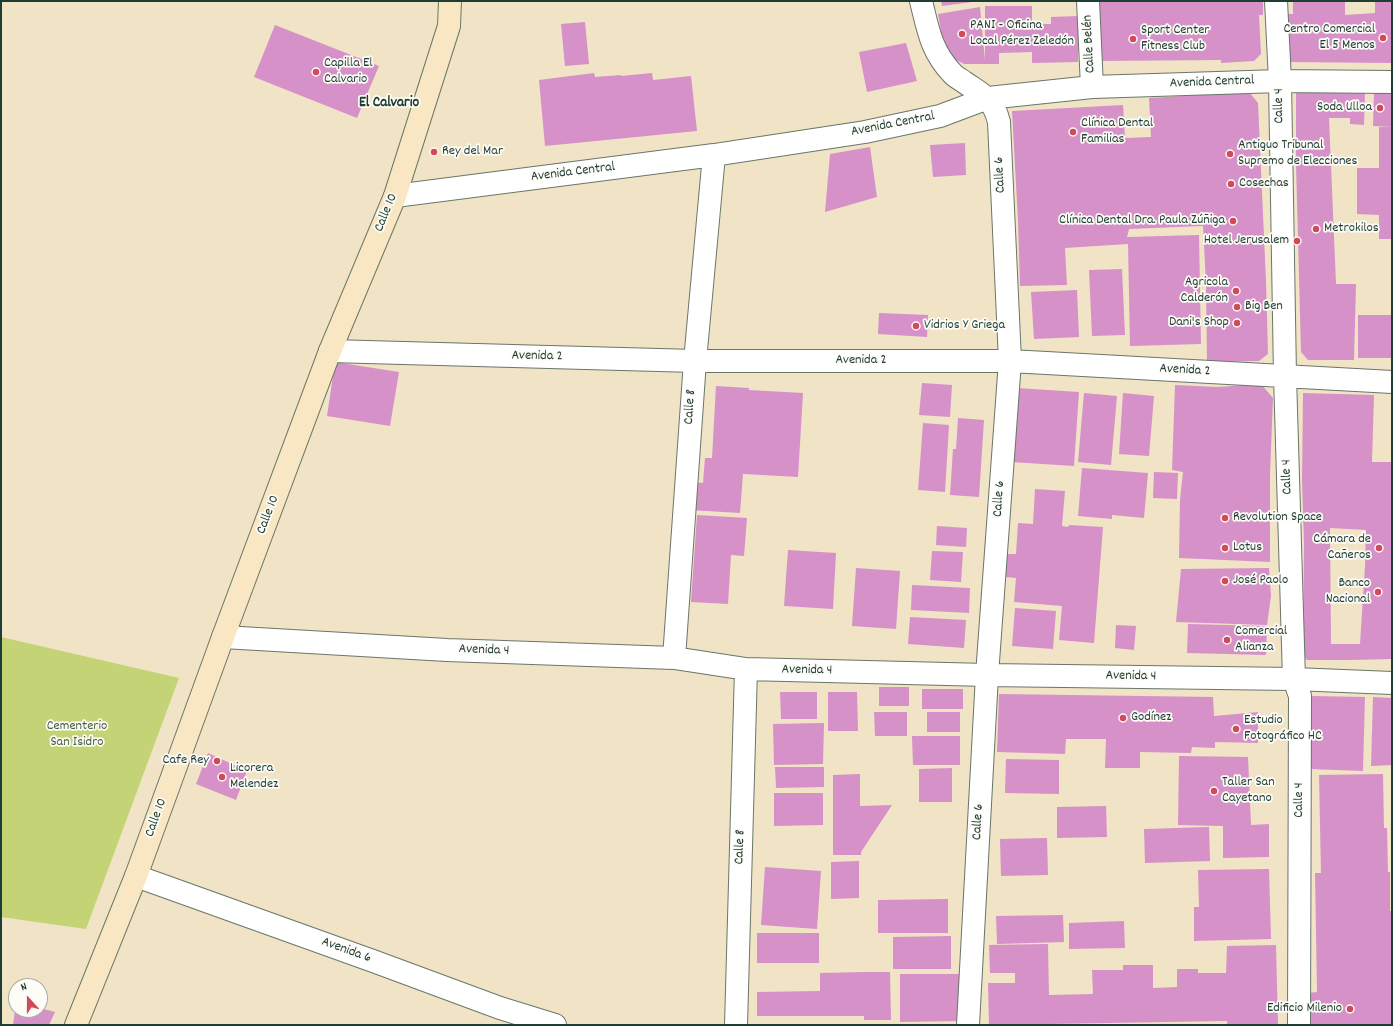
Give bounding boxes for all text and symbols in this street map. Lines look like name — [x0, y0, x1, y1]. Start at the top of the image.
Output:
street label: Calle Belén — [1080, 15, 1100, 73]
place label: PANI - Oficina Local Pérez Zeledón — [970, 18, 1074, 50]
place label: Centro Comercial El 5 Menos — [1283, 22, 1375, 54]
place label: Sport Center Fitness Club — [1141, 23, 1209, 56]
marker: PANI - Oficina Local Pérez Zeledón — [957, 29, 967, 39]
marker: Centro Comercial El 5 Menos — [1378, 33, 1388, 43]
marker: Sport Center Fitness Club — [1128, 34, 1138, 44]
place label: Capilla El Calvario — [324, 56, 373, 88]
marker: Capilla El Calvario — [311, 67, 321, 77]
street label: Avenida Central — [1169, 73, 1255, 93]
street label: Calle 4 — [1271, 88, 1289, 124]
district label: El Calvario — [359, 95, 419, 113]
place label: Soda Ulloa — [1317, 100, 1372, 116]
marker: Soda Ulloa — [1375, 103, 1385, 113]
street label: Avenida Central — [850, 109, 936, 141]
place label: Clínica Dental Familias — [1081, 116, 1153, 148]
marker: Clínica Dental Familias — [1068, 127, 1078, 137]
place label: Antiguo Tribunal Supremo de Elecciones — [1238, 138, 1357, 170]
place label: Rey del Mar — [442, 144, 503, 160]
marker: Rey del Mar — [429, 147, 439, 157]
marker: Antiguo Tribunal Supremo de Elecciones — [1225, 149, 1235, 159]
street label: Calle 6 — [992, 156, 1010, 194]
street label: Avenida Central — [530, 159, 616, 187]
place label: Cosechas — [1239, 176, 1289, 192]
marker: Cosechas — [1226, 179, 1236, 189]
street label: Calle 10 — [372, 191, 402, 235]
place label: Clínica Dental Dra. Paula Zúñiga — [1059, 213, 1225, 229]
marker: Clínica Dental Dra. Paula Zúñiga — [1228, 216, 1238, 226]
place label: Metrokilos — [1324, 221, 1379, 237]
marker: Metrokilos — [1311, 224, 1321, 234]
place label: Hotel Jerusalem — [1204, 233, 1289, 249]
marker: Hotel Jerusalem — [1292, 236, 1302, 246]
place label: Agricola Calderón — [1181, 275, 1228, 308]
marker: Agricola Calderón — [1231, 286, 1241, 296]
place label: Big Ben — [1245, 299, 1283, 315]
marker: Big Ben — [1232, 302, 1242, 312]
place label: Dani's Shop — [1169, 315, 1229, 331]
place label: Vidrios Y Griega — [924, 318, 1005, 334]
marker: Dani's Shop — [1232, 318, 1242, 328]
marker: Vidrios Y Griega — [911, 321, 921, 331]
street label: Avenida 2 — [511, 348, 563, 366]
street label: Avenida 2 — [835, 353, 887, 369]
street label: Avenida 2 — [1159, 361, 1211, 381]
street label: Calle 8 — [681, 389, 701, 425]
street label: Calle 4 — [1279, 459, 1297, 495]
street label: Calle 6 — [990, 480, 1010, 518]
street label: Calle 10 — [254, 493, 284, 537]
place label: Revolution Space — [1233, 510, 1322, 526]
marker: Revolution Space — [1220, 513, 1230, 523]
place label: Cámara de Cañeros — [1313, 532, 1371, 564]
place label: Lotus — [1233, 540, 1262, 556]
marker: Lotus — [1220, 543, 1230, 553]
marker: Cámara de Cañeros — [1374, 543, 1384, 553]
place label: José Paolo — [1233, 573, 1288, 589]
marker: José Paolo — [1220, 576, 1230, 586]
place label: Banco Nacional — [1326, 576, 1370, 608]
marker: Banco Nacional — [1373, 587, 1383, 597]
place label: Comercial Alianza — [1235, 624, 1287, 656]
marker: Comercial Alianza — [1222, 635, 1232, 645]
street label: Avenida 4 — [458, 642, 510, 660]
street label: Avenida 4 — [781, 662, 833, 680]
street label: Avenida 4 — [1105, 668, 1157, 686]
place label: Godínez — [1131, 710, 1171, 726]
marker: Godínez — [1118, 713, 1128, 723]
place label: Estudio Fotográfico HC — [1244, 713, 1322, 746]
park label: Cementerio San Isidro — [47, 719, 107, 752]
marker: Estudio Fotográfico HC — [1231, 724, 1241, 734]
place label: Cafe Rey — [163, 753, 209, 769]
marker: Cafe Rey — [212, 756, 222, 766]
place label: Licorera Melendez — [230, 761, 278, 794]
marker: Licorera Melendez — [217, 772, 227, 782]
place label: Taller San Cayetano — [1222, 775, 1275, 808]
street label: Calle 4 — [1292, 782, 1308, 818]
marker: Taller San Cayetano — [1209, 786, 1219, 796]
street label: Calle 10 — [142, 796, 172, 840]
street label: Calle 6 — [970, 803, 988, 841]
street label: Calle 8 — [732, 829, 750, 865]
street label: Avenida 6 — [319, 934, 373, 968]
north arrow — [8, 978, 48, 1018]
text: N — [19, 979, 29, 996]
place label: Edificio Milenio — [1267, 1001, 1342, 1017]
marker: Edificio Milenio — [1345, 1004, 1355, 1014]

